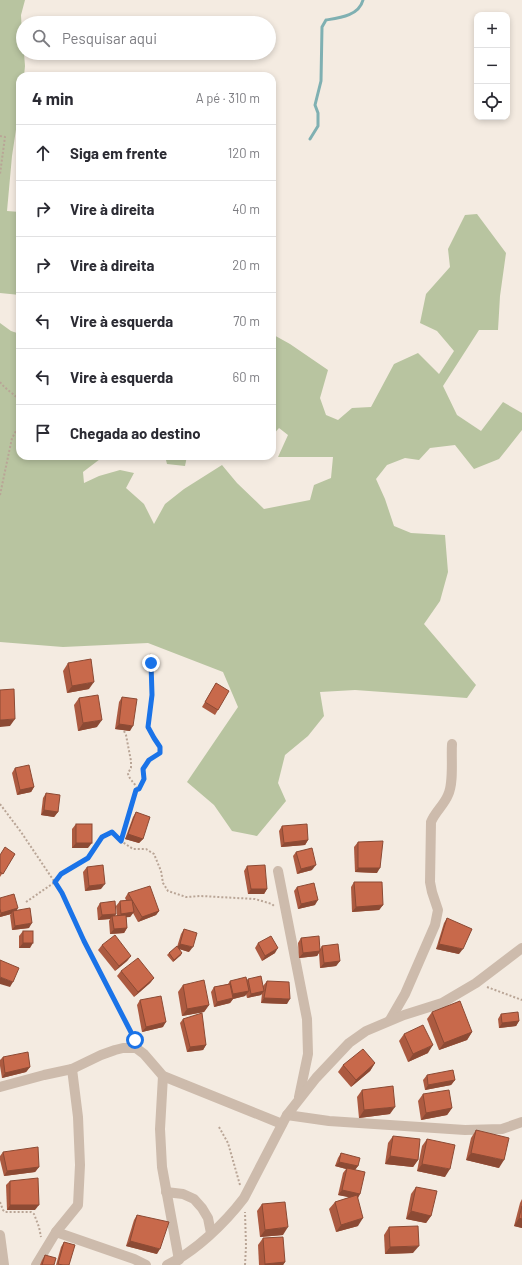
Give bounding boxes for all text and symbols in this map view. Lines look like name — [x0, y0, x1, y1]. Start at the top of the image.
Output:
map controls — [474, 12, 510, 120]
button: + — [474, 12, 510, 48]
search box — [16, 16, 276, 60]
icon: search — [30, 27, 52, 49]
text: Pesquisar aqui — [62, 29, 157, 47]
button: − — [474, 48, 510, 84]
button: locate — [474, 84, 510, 120]
text: 4 min — [32, 88, 74, 108]
text: A pé · 310 m — [196, 90, 260, 106]
icon: ahead — [32, 142, 54, 164]
text: Siga em frente — [70, 144, 167, 162]
text: 120 m — [228, 145, 260, 161]
icon: right — [32, 198, 54, 220]
text: Vire à direita — [70, 200, 154, 218]
text: 40 m — [232, 201, 260, 217]
icon: right — [32, 254, 54, 276]
text: Vire à direita — [70, 256, 154, 274]
text: 20 m — [232, 257, 260, 273]
icon: left — [32, 310, 54, 332]
text: Vire à esquerda — [70, 312, 173, 330]
text: 70 m — [233, 313, 260, 329]
icon: left — [32, 366, 54, 388]
text: Vire à esquerda — [70, 368, 173, 386]
text: 60 m — [233, 369, 260, 385]
icon: arrive — [32, 422, 54, 444]
text: Chegada ao destino — [70, 424, 201, 442]
route end — [142, 654, 160, 672]
route start — [126, 1031, 144, 1049]

